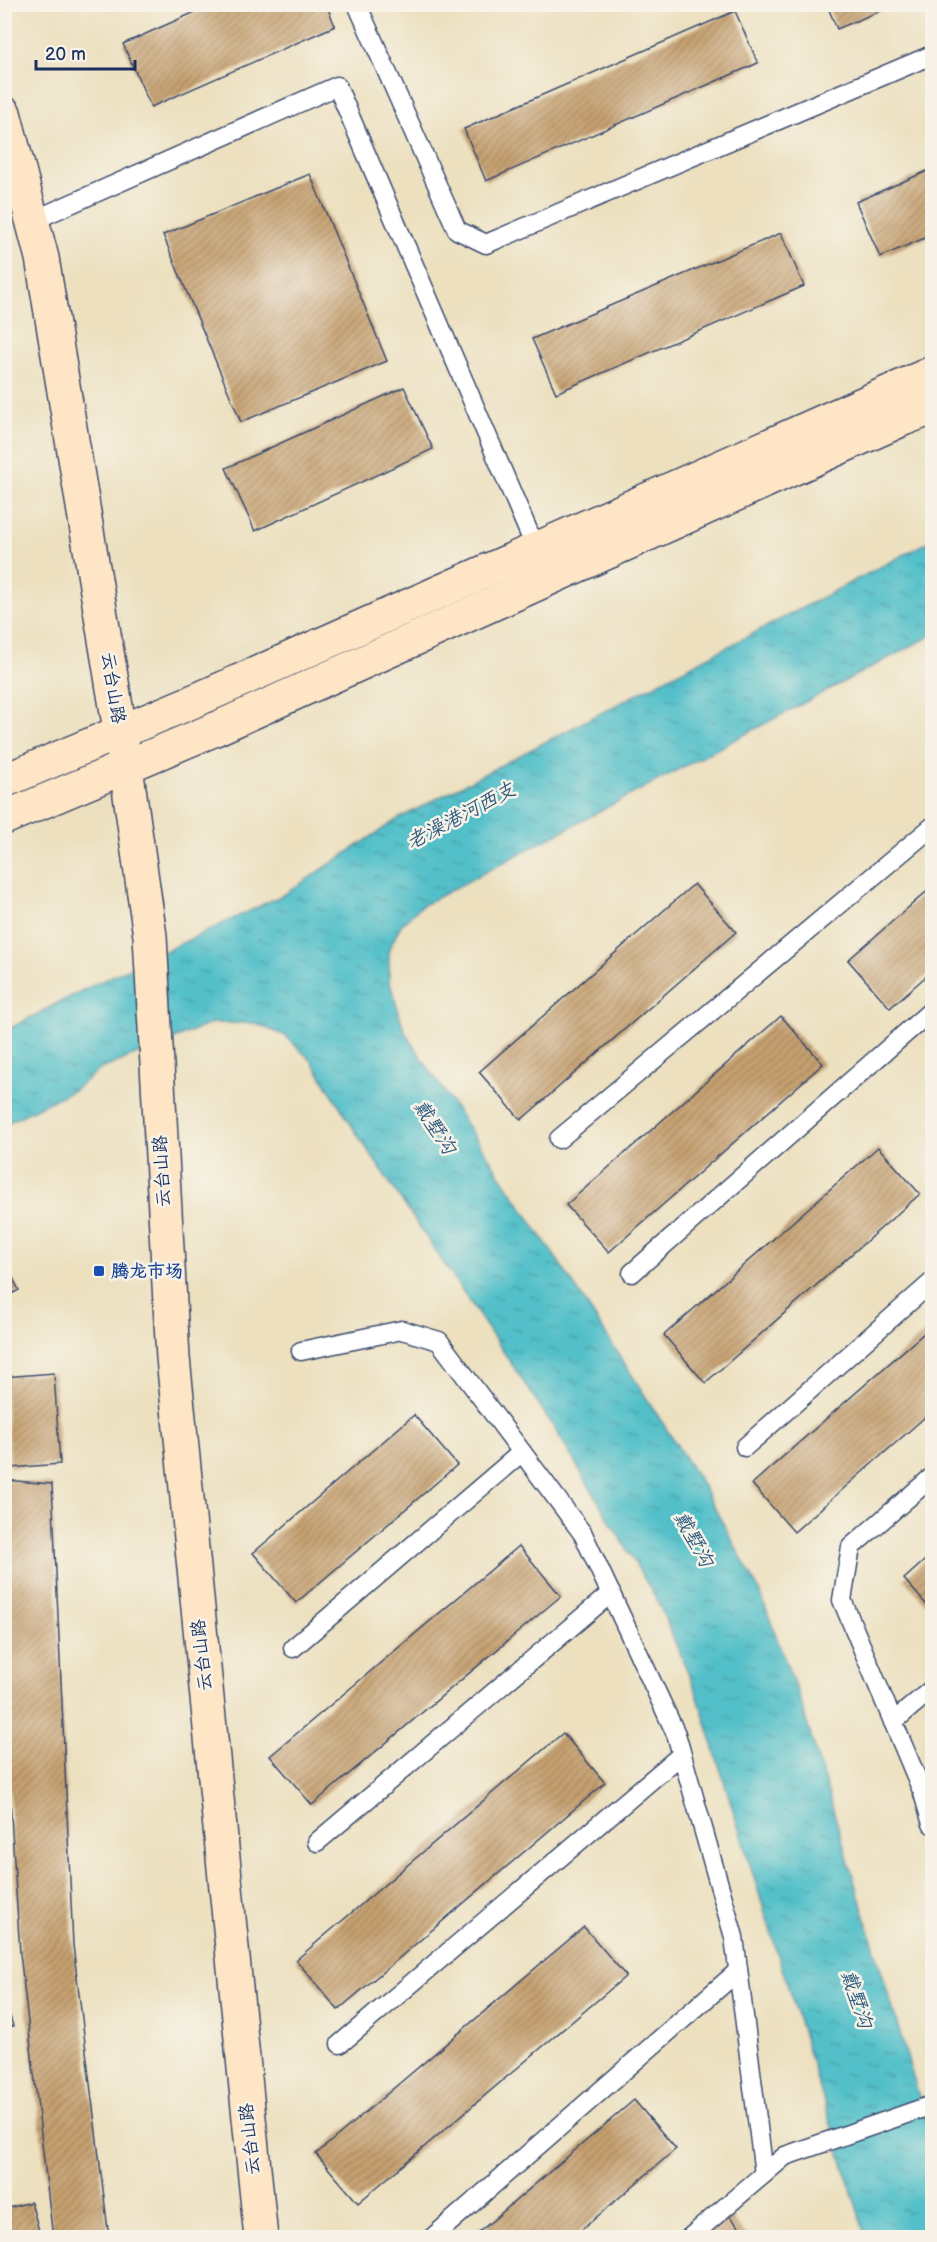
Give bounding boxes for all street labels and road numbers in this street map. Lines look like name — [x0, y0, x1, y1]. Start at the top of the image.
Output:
street label: 云台山路 — [97, 651, 129, 725]
street label: 云台山路 — [150, 1134, 174, 1208]
street label: 云台山路 — [188, 1618, 216, 1692]
street label: 云台山路 — [236, 2102, 264, 2176]

